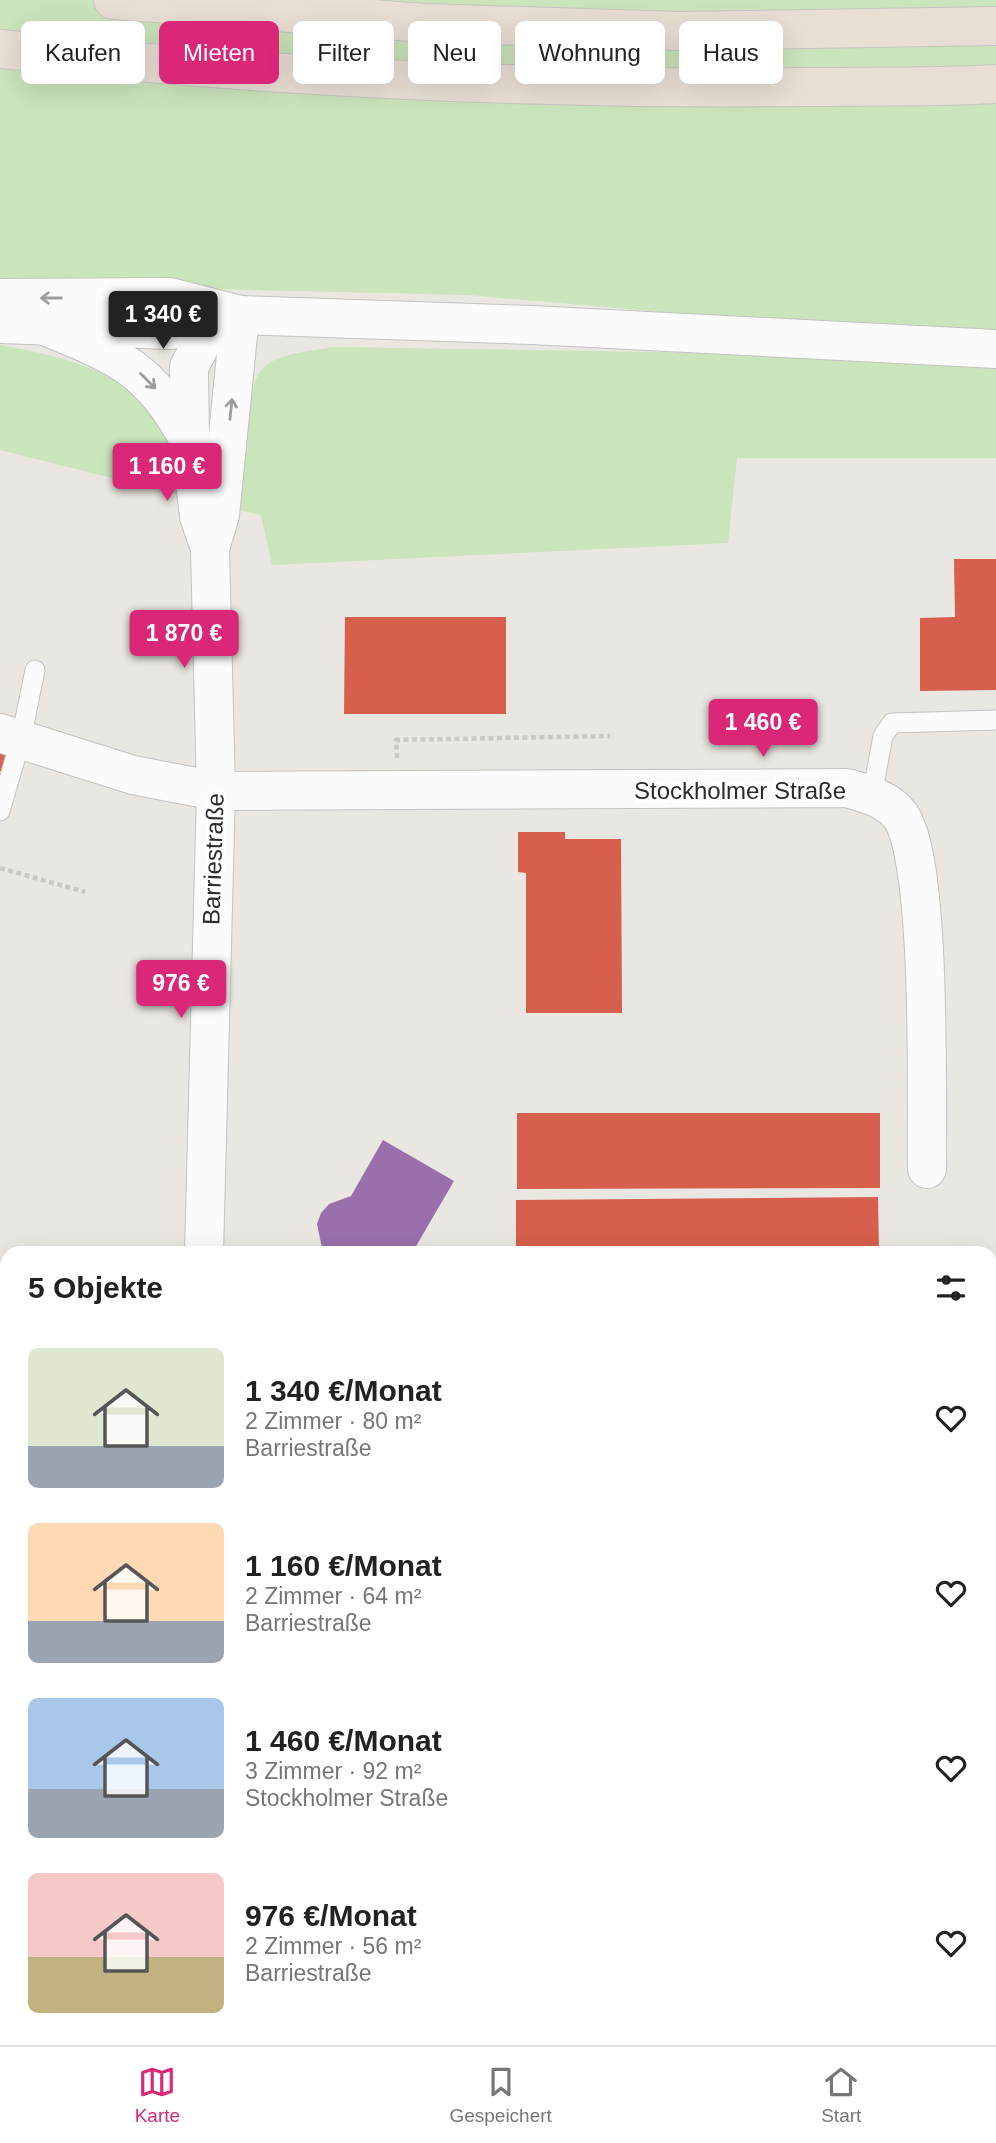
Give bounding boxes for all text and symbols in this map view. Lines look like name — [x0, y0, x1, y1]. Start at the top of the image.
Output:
chip: Kaufen — [21, 21, 145, 84]
chip: Mieten — [159, 21, 279, 84]
chip: Filter — [293, 21, 394, 84]
chip: Neu — [408, 21, 501, 84]
chip: Wohnung — [515, 21, 665, 84]
chip: Haus — [679, 21, 783, 84]
one-way arrow — [40, 291, 63, 305]
pin: 1 340 € — [98, 292, 228, 351]
text: 1 340 € — [125, 301, 201, 327]
one-way arrow — [139, 372, 156, 389]
one-way arrow — [225, 398, 238, 421]
pin: 1 160 € — [102, 444, 232, 503]
text: 1 160 € — [129, 453, 205, 479]
pin: 1 870 € — [119, 610, 249, 670]
text: 1 870 € — [146, 620, 222, 646]
pin: 1 460 € — [698, 700, 828, 759]
text: 1 460 € — [725, 709, 801, 735]
street label: Stockholmer Straße — [634, 777, 846, 804]
street label: Barriestraße — [197, 793, 229, 925]
pin: 976 € — [132, 960, 230, 1020]
text: 976 € — [152, 970, 210, 996]
icon: filters — [932, 1269, 970, 1307]
text: 5 Objekte — [28, 1271, 163, 1304]
text: 1 340 €/Monat — [245, 1374, 442, 1407]
icon: home — [84, 1376, 168, 1460]
icon: heart — [932, 1399, 970, 1437]
text: 2 Zimmer · 80 m² — [245, 1408, 421, 1434]
text: Barriestraße — [245, 1435, 372, 1461]
text: 1 160 €/Monat — [245, 1549, 442, 1582]
icon: home — [84, 1551, 168, 1635]
icon: heart — [932, 1574, 970, 1612]
text: 2 Zimmer · 64 m² — [245, 1583, 421, 1609]
text: Barriestraße — [245, 1610, 372, 1636]
text: 1 460 €/Monat — [245, 1724, 442, 1757]
icon: home — [84, 1726, 168, 1810]
icon: heart — [932, 1749, 970, 1787]
text: 3 Zimmer · 92 m² — [245, 1758, 421, 1784]
text: Stockholmer Straße — [245, 1785, 448, 1811]
text: 976 €/Monat — [245, 1899, 417, 1932]
icon: home — [84, 1901, 168, 1985]
icon: heart — [932, 1924, 970, 1962]
text: 2 Zimmer · 56 m² — [245, 1933, 421, 1959]
text: Barriestraße — [245, 1960, 372, 1986]
tab: Karte — [135, 2063, 180, 2127]
tab: Gespeichert — [449, 2063, 552, 2127]
tab: Start — [821, 2063, 861, 2127]

